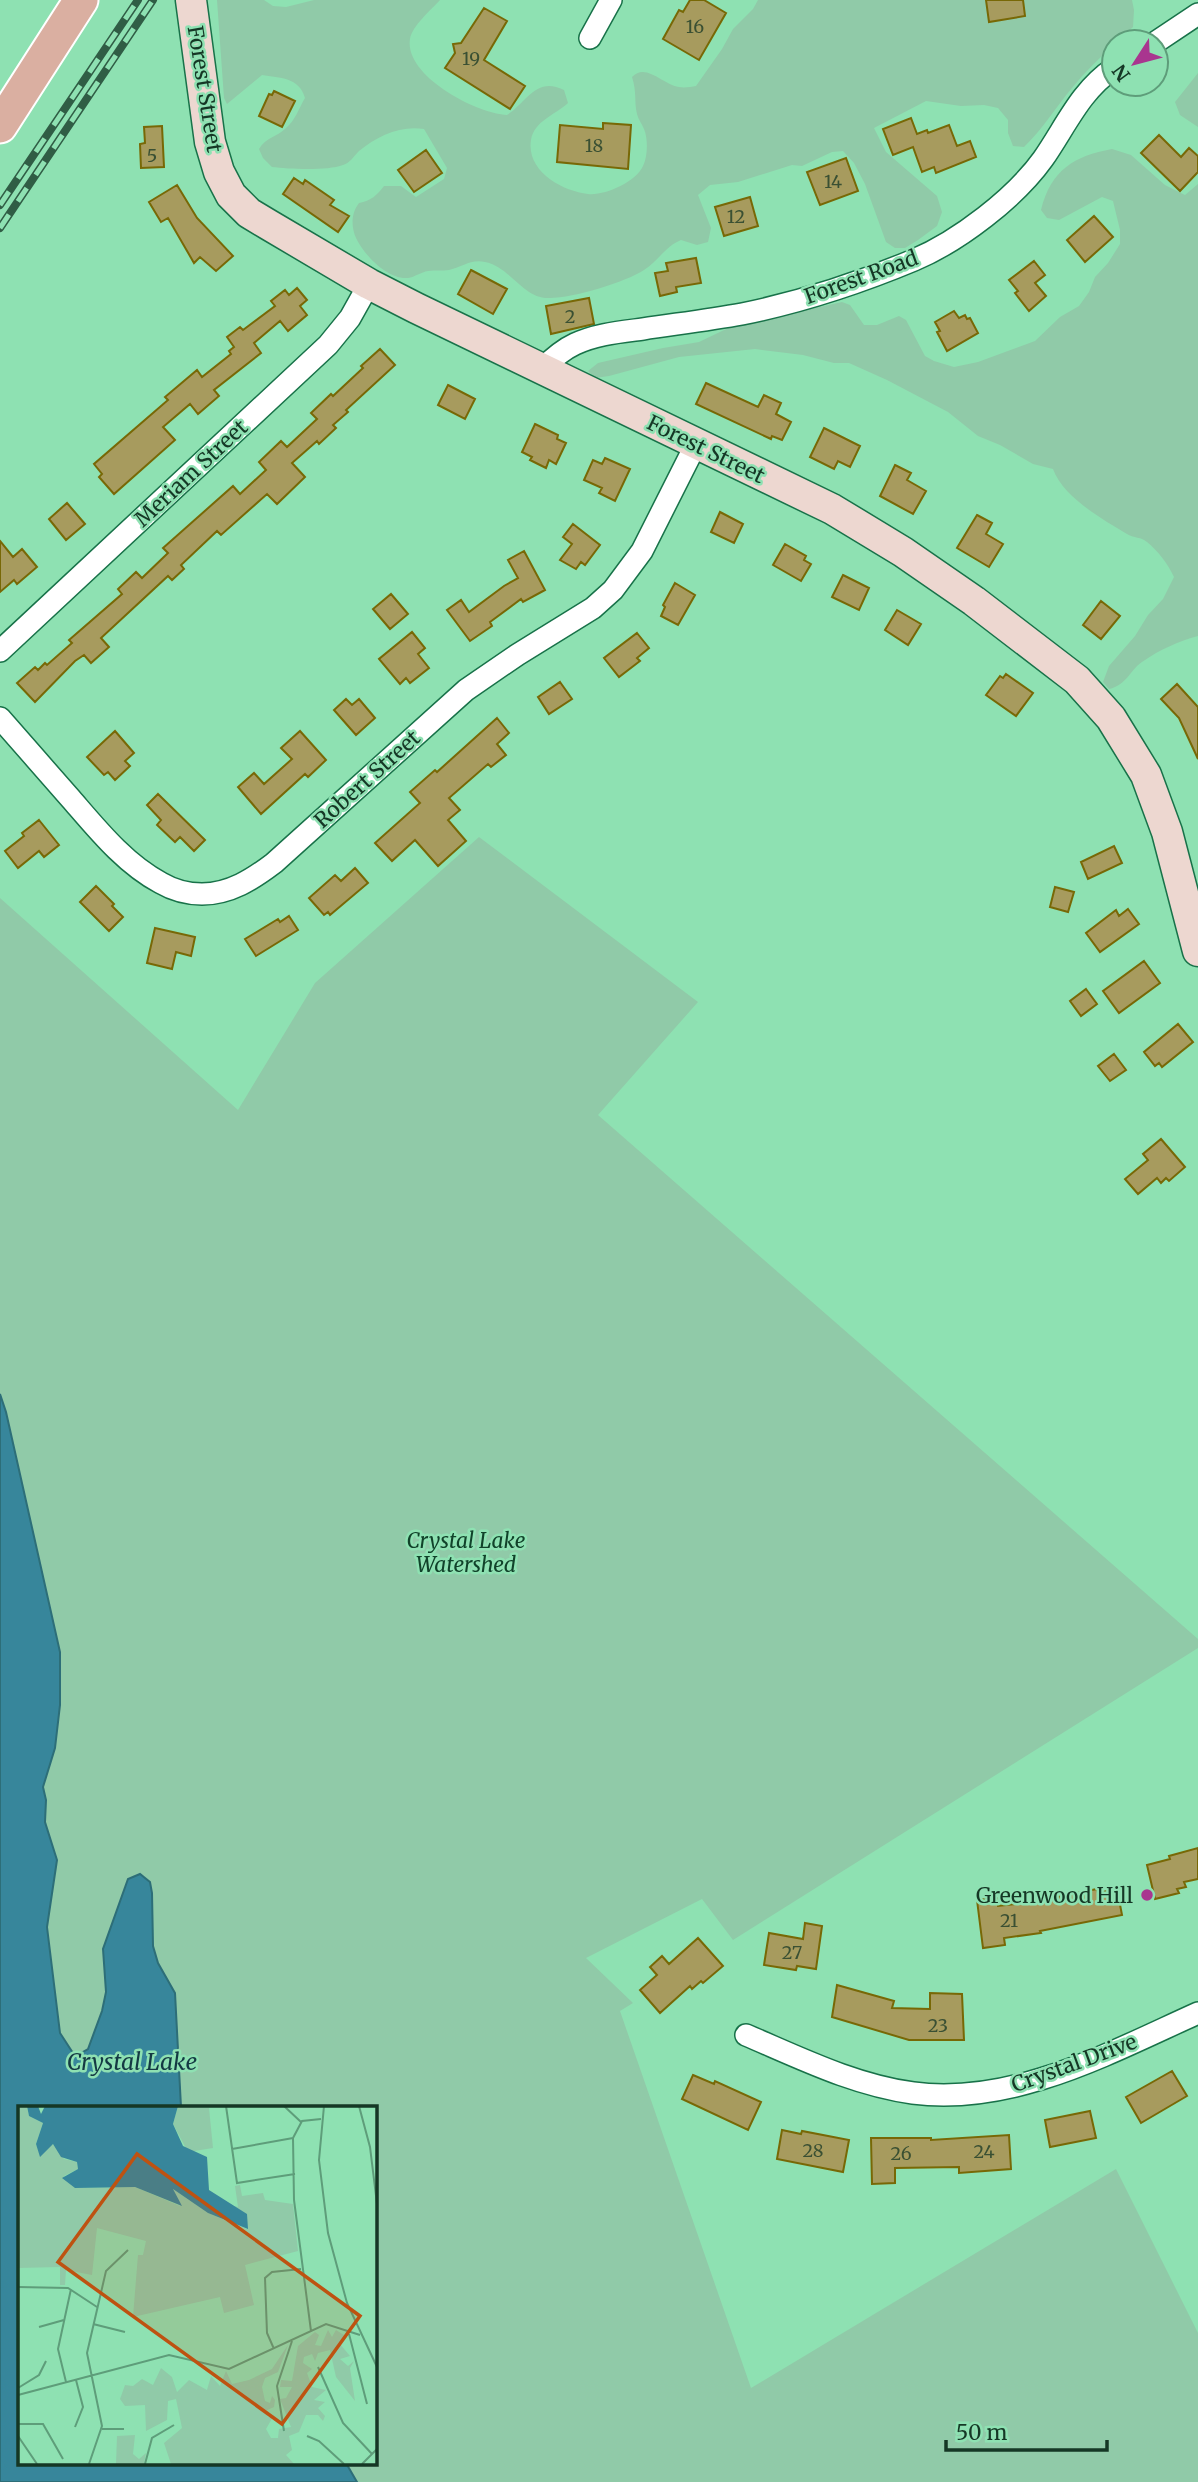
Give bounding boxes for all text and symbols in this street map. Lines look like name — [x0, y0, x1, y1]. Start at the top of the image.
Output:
house number: 16 — [686, 15, 704, 38]
street label: Forest Street — [182, 24, 228, 154]
north arrow — [1100, 28, 1170, 98]
house number: 19 — [462, 47, 480, 70]
text: N — [1107, 60, 1135, 86]
house number: 18 — [585, 134, 603, 157]
house number: 5 — [147, 144, 157, 167]
house number: 14 — [824, 170, 842, 193]
house number: 12 — [727, 205, 745, 228]
street label: Forest Road — [801, 244, 922, 310]
house number: 2 — [565, 305, 575, 328]
street label: Forest Street — [643, 409, 769, 489]
street label: Meriam Street — [129, 414, 253, 532]
street label: Robert Street — [308, 724, 426, 834]
park label: Crystal Lake Watershed — [406, 1527, 526, 1578]
place label: Greenwood Hill — [976, 1882, 1133, 1909]
marker: Greenwood Hill — [1139, 1887, 1155, 1903]
house number: 21 — [1000, 1909, 1018, 1932]
house number: 27 — [782, 1941, 802, 1964]
house number: 23 — [928, 2014, 948, 2037]
street label: Crystal Drive — [1008, 2028, 1140, 2098]
water label: Crystal Lake — [67, 2047, 197, 2076]
inset map — [18, 2106, 376, 2464]
house number: 28 — [802, 2139, 824, 2162]
house number: 24 — [973, 2140, 995, 2163]
house number: 26 — [890, 2142, 912, 2165]
scale bar — [946, 2408, 1107, 2452]
text: 50 m — [956, 2419, 1007, 2446]

